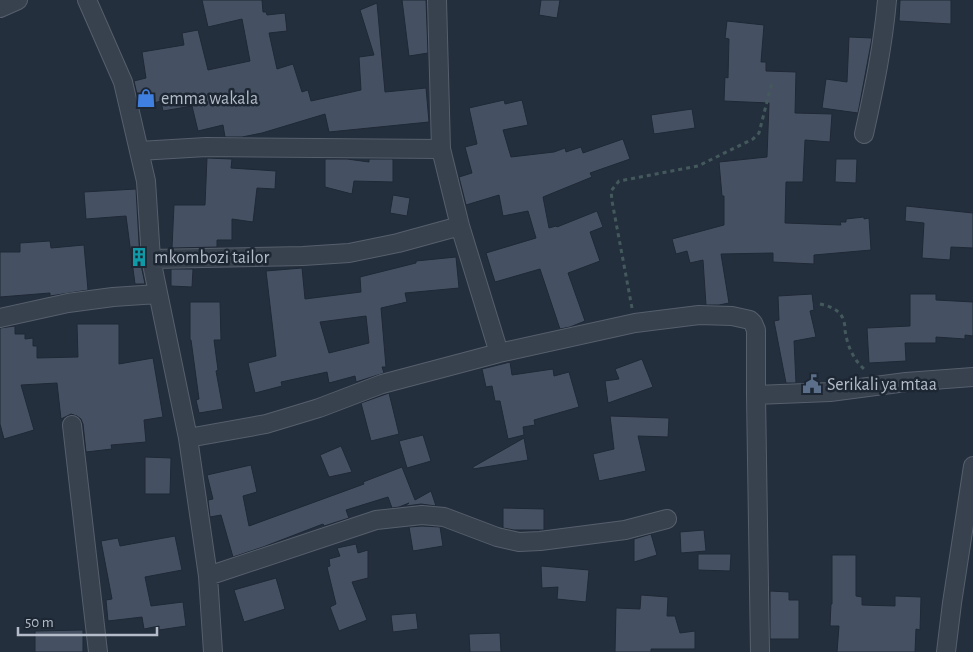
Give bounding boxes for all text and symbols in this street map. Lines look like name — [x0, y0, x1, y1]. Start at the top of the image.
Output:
shop icon: emma wakala — [135, 87, 157, 109]
place label: emma wakala — [161, 90, 258, 108]
building icon: mkombozi tailor — [128, 246, 150, 268]
place label: mkombozi tailor — [154, 249, 269, 267]
public building icon: Serikali ya mtaa — [801, 373, 823, 395]
place label: Serikali ya mtaa — [827, 376, 937, 394]
scale bar — [18, 604, 156, 636]
text: 50 m — [25, 615, 54, 630]

